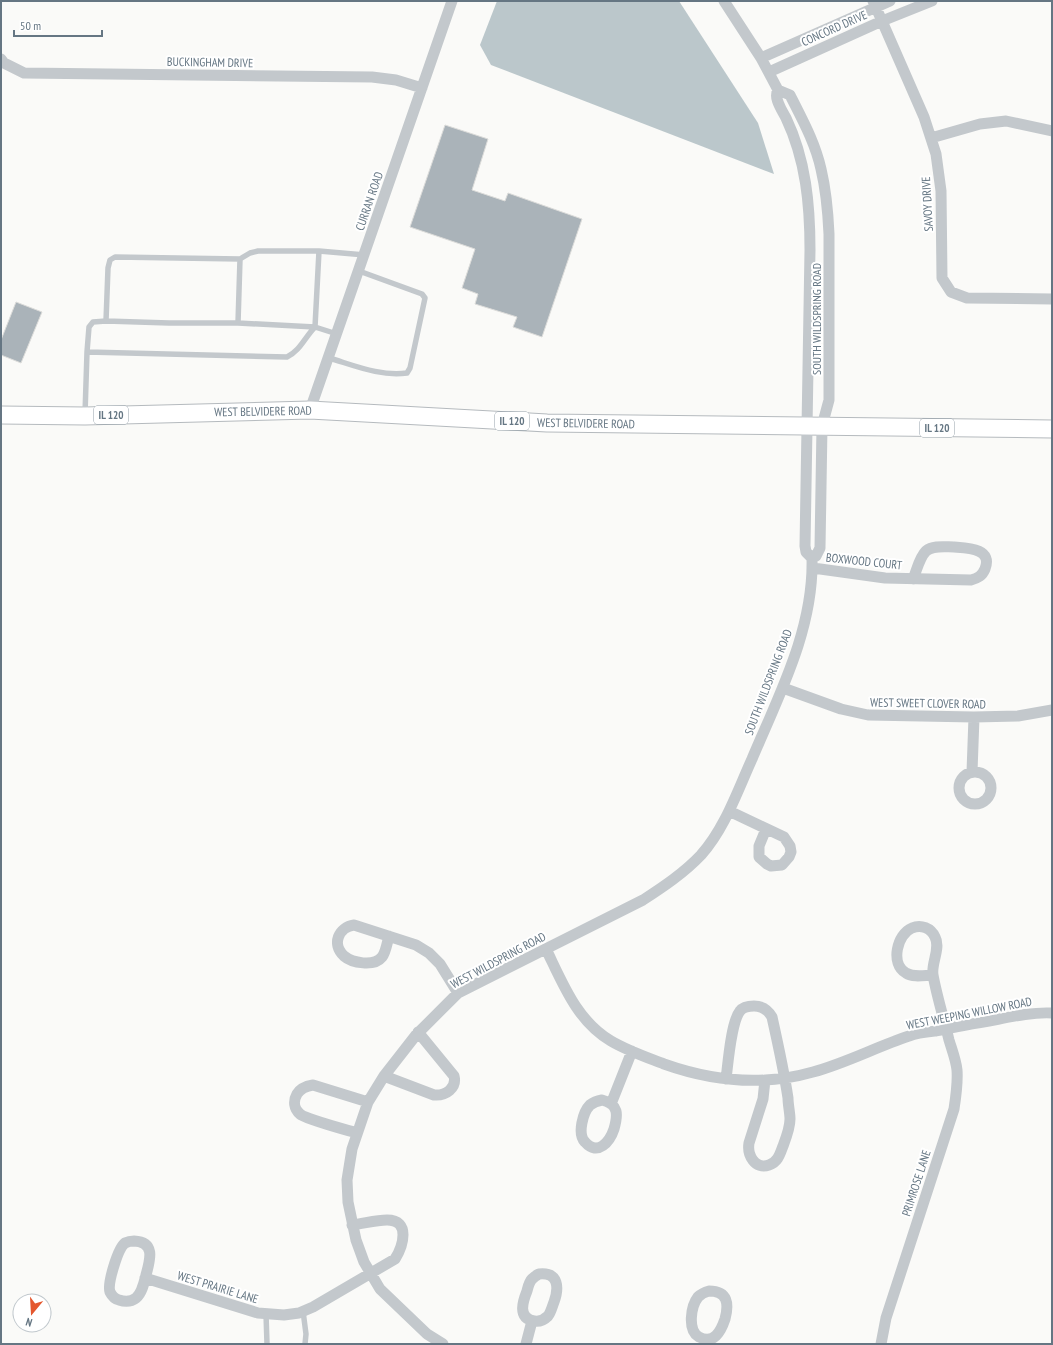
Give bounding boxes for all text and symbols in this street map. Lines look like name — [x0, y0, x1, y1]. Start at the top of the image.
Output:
street label: CONCORD DRIVE — [799, 7, 869, 49]
scale bar — [14, 12, 102, 38]
text: 50 m — [20, 18, 41, 33]
street label: BUCKINGHAM DRIVE — [167, 54, 253, 70]
street label: CURRAN ROAD — [352, 170, 386, 232]
street label: SAVOY DRIVE — [918, 176, 936, 232]
street label: SOUTH WILDSPRING ROAD — [809, 263, 824, 375]
street label: WEST BELVIDERE ROAD — [214, 403, 312, 419]
road number: IL 120 — [94, 406, 128, 424]
road number: IL 120 — [495, 412, 529, 430]
street label: WEST BELVIDERE ROAD — [537, 415, 635, 431]
road number: IL 120 — [920, 419, 954, 437]
street label: BOXWOOD COURT — [825, 550, 903, 573]
street label: SOUTH WILDSPRING ROAD — [741, 627, 795, 737]
street label: WEST SWEET CLOVER ROAD — [870, 694, 986, 712]
street label: WEST WILDSPRING ROAD — [448, 929, 548, 991]
street label: WEST WEEPING WILLOW ROAD — [905, 993, 1033, 1033]
street label: PRIMROSE LANE — [898, 1148, 934, 1218]
street label: WEST PRAIRIE LANE — [176, 1268, 260, 1306]
north arrow — [12, 1293, 52, 1333]
text: N — [24, 1315, 34, 1330]

